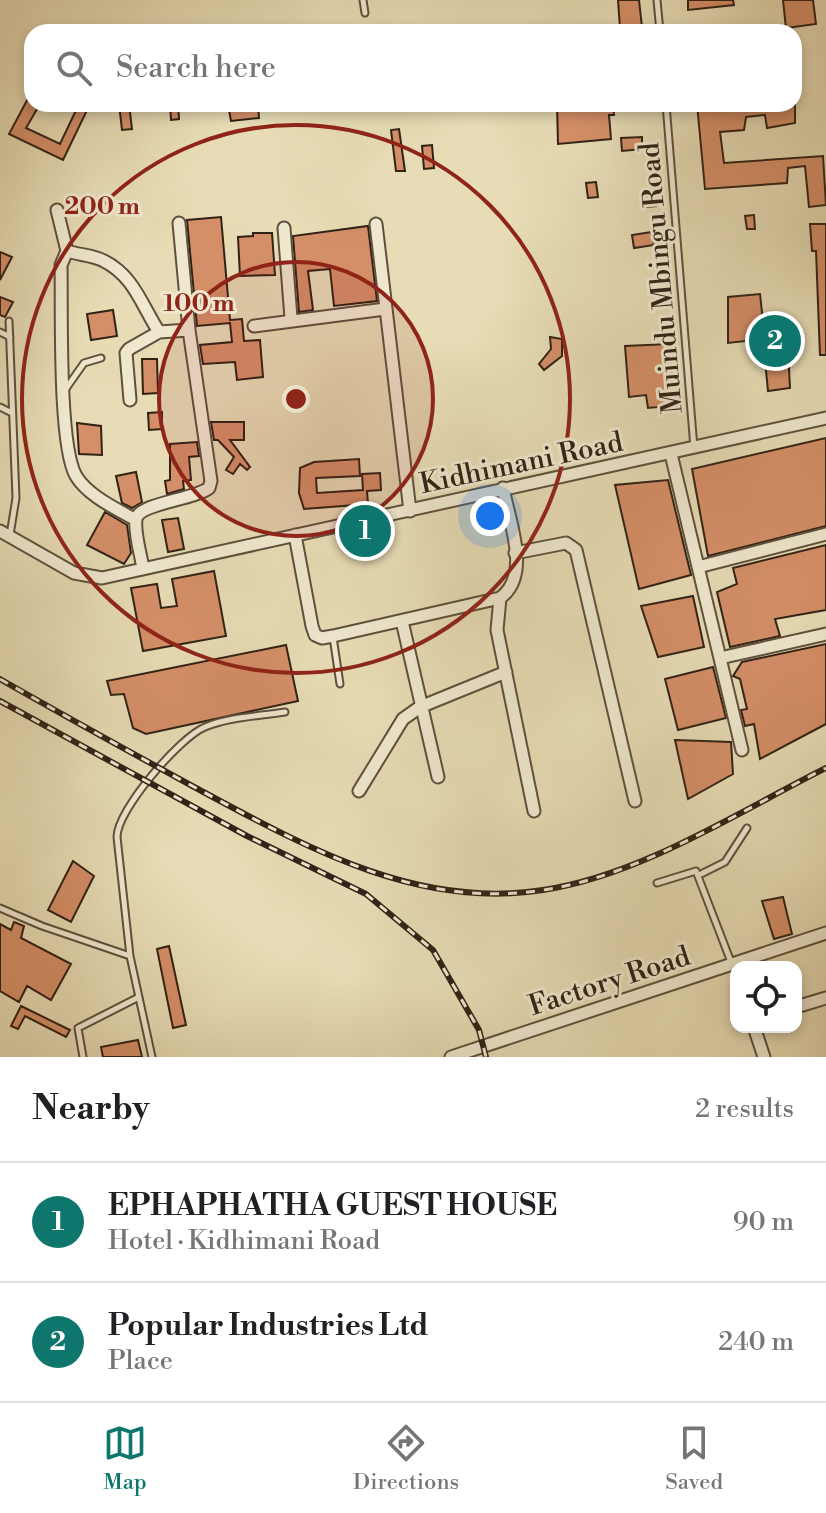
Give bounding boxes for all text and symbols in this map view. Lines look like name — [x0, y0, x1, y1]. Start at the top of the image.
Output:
search box — [24, 24, 802, 112]
icon: search — [52, 46, 96, 90]
text: Search here — [116, 49, 276, 87]
street label: Muindu Mbingu Road — [632, 141, 691, 415]
text: 200 m — [64, 192, 140, 222]
text: 100 m — [163, 289, 235, 319]
pin: 2 — [749, 311, 801, 371]
centre of rings — [282, 385, 310, 413]
street label: Kidhimani Road — [417, 425, 626, 502]
your location — [470, 496, 510, 536]
pin: 1 — [339, 501, 391, 561]
street label: Factory Road — [524, 939, 695, 1024]
map controls — [730, 961, 802, 1033]
button: locate — [730, 961, 802, 1033]
text: Nearby — [32, 1088, 150, 1130]
text: 2 results — [695, 1093, 794, 1125]
text: EPHAPHATHA GUEST HOUSE — [108, 1187, 557, 1225]
text: 1 — [52, 1206, 64, 1238]
text: 90 m — [733, 1206, 794, 1238]
text: Hotel · Kidhimani Road — [108, 1225, 380, 1257]
text: Popular Industries Ltd — [108, 1307, 429, 1345]
text: 2 — [50, 1326, 66, 1358]
text: 240 m — [718, 1326, 794, 1358]
text: Place — [108, 1345, 173, 1377]
tab: Map — [103, 1421, 147, 1496]
tab: Directions — [353, 1421, 459, 1496]
tab: Saved — [665, 1421, 723, 1496]

